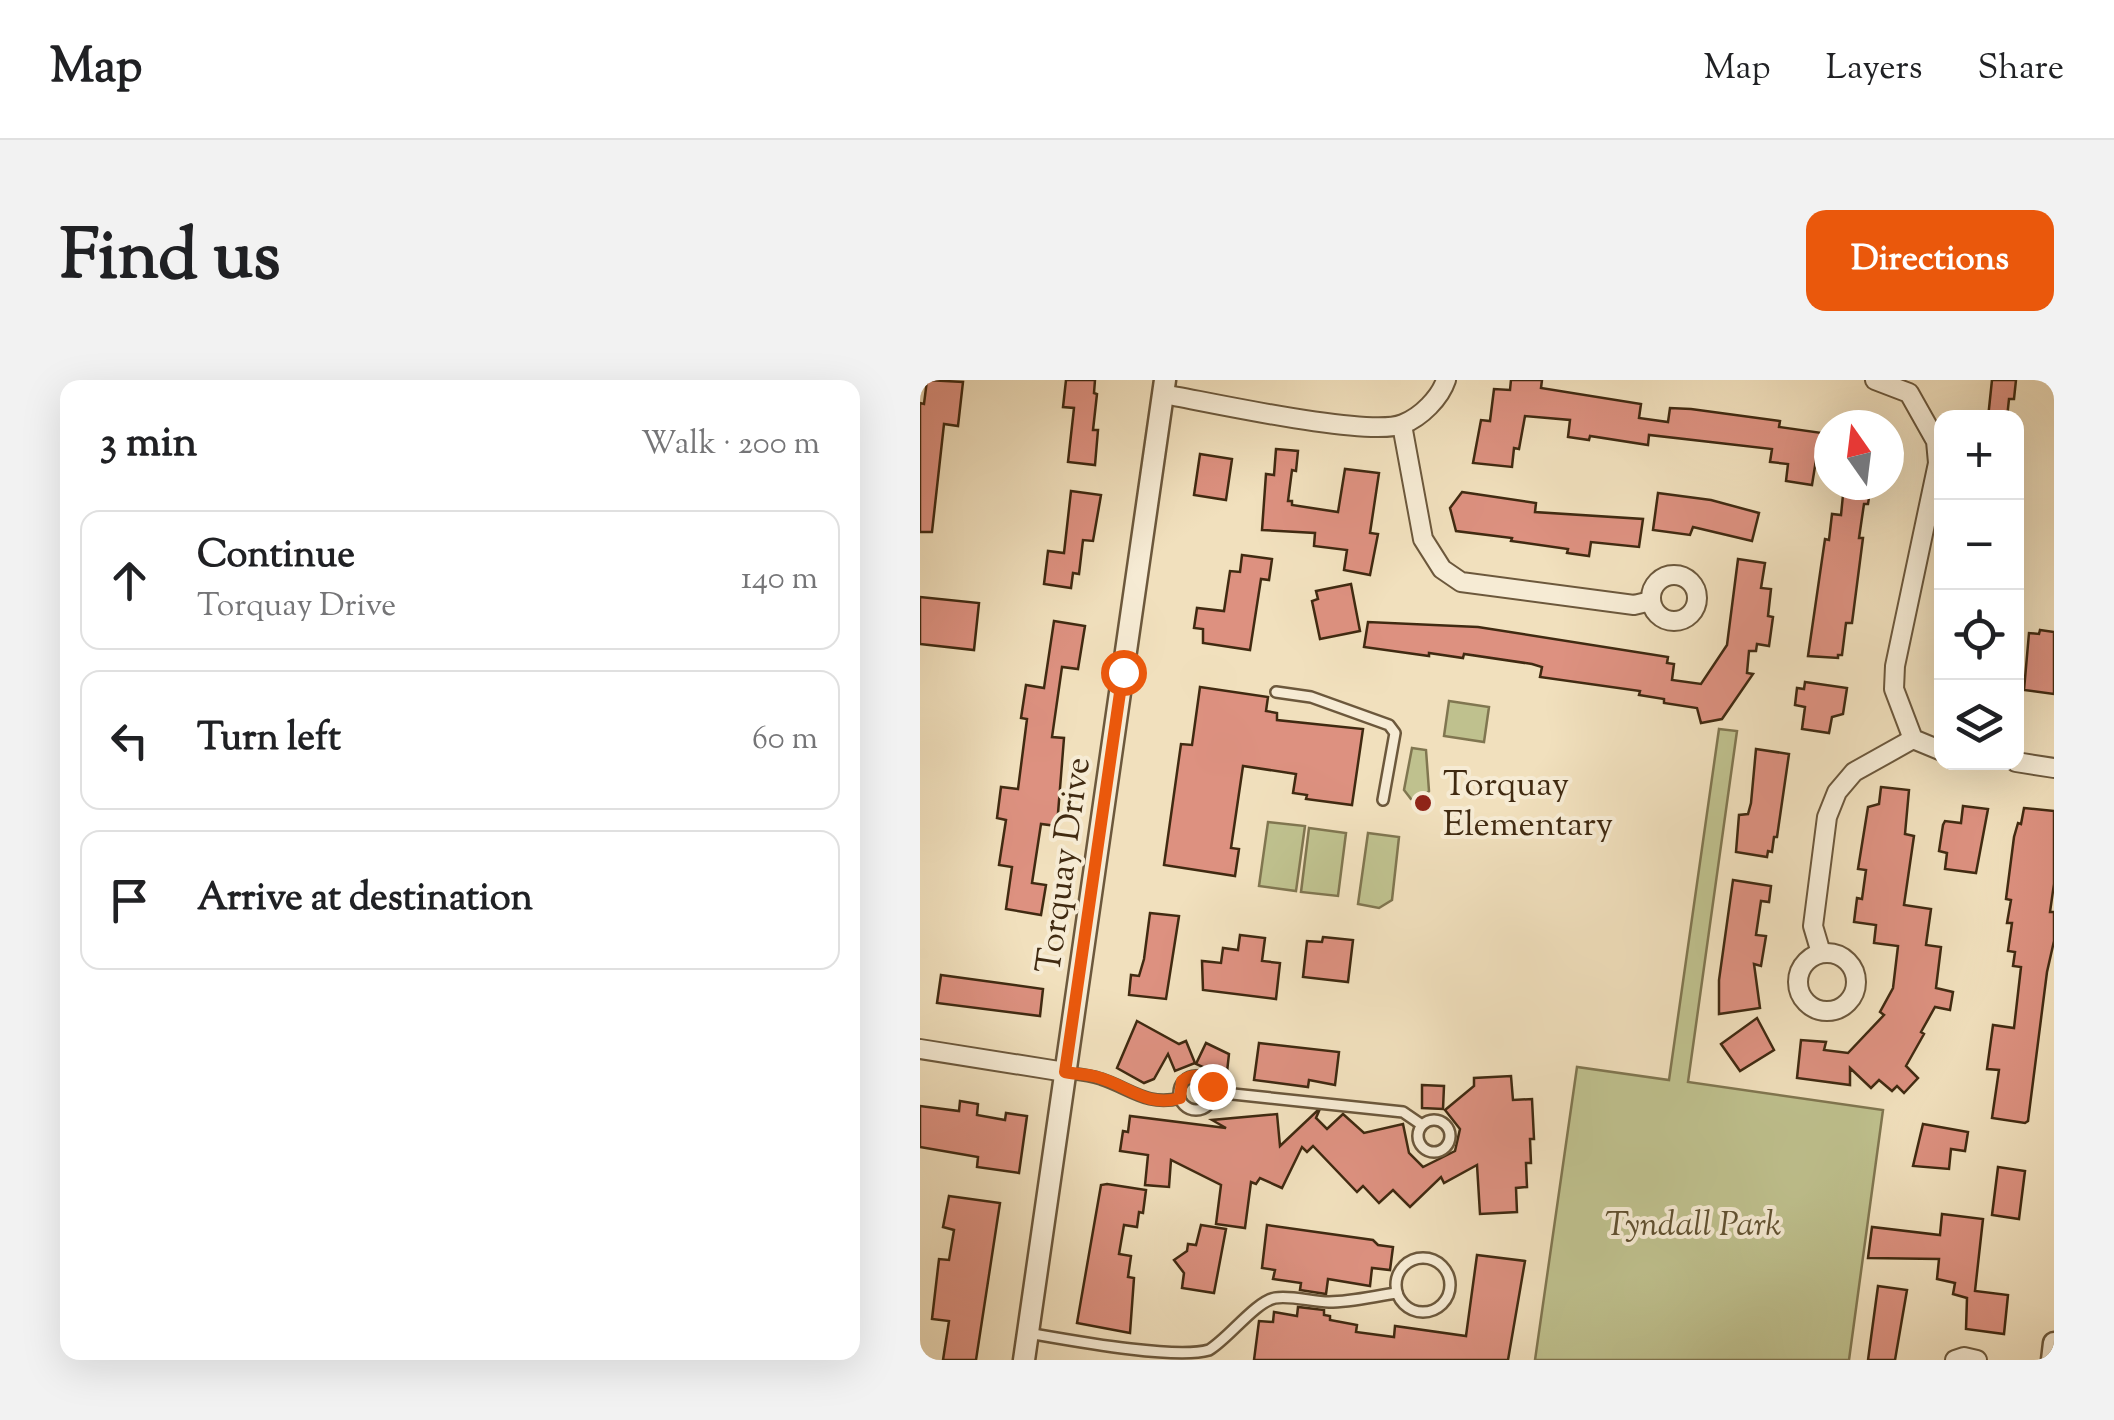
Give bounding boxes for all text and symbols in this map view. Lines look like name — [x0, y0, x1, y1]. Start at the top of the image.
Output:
text: Map — [50, 35, 142, 104]
text: Map — [1703, 44, 1771, 95]
text: Layers — [1826, 44, 1923, 95]
text: Share — [1978, 44, 2064, 95]
text: Find us — [60, 210, 281, 310]
button: Directions — [1806, 210, 2054, 311]
north arrow — [1814, 410, 1904, 500]
map controls — [1934, 410, 2024, 770]
button: + — [1934, 410, 2024, 500]
text: 3 min — [100, 415, 197, 475]
text: Walk · 200 m — [641, 422, 820, 468]
button: − — [1934, 500, 2024, 590]
text: Continue — [197, 530, 355, 584]
icon: ahead — [102, 553, 157, 608]
text: 140 m — [741, 557, 818, 603]
text: Torquay Drive — [197, 584, 396, 630]
button: locate — [1934, 590, 2024, 680]
route start — [1101, 650, 1147, 696]
button: layers — [1934, 680, 2024, 770]
icon: left — [102, 713, 157, 768]
text: Turn left — [197, 713, 341, 767]
text: 60 m — [752, 717, 818, 763]
street label: Torquay Drive — [1025, 754, 1106, 977]
place label: Torquay Elementary — [1443, 761, 1613, 852]
marker: Torquay Elementary — [1412, 792, 1434, 814]
icon: arrive — [102, 873, 157, 928]
text: Arrive at destination — [197, 873, 533, 927]
route end — [1190, 1064, 1236, 1110]
park label: Tyndall Park — [1605, 1201, 1781, 1252]

